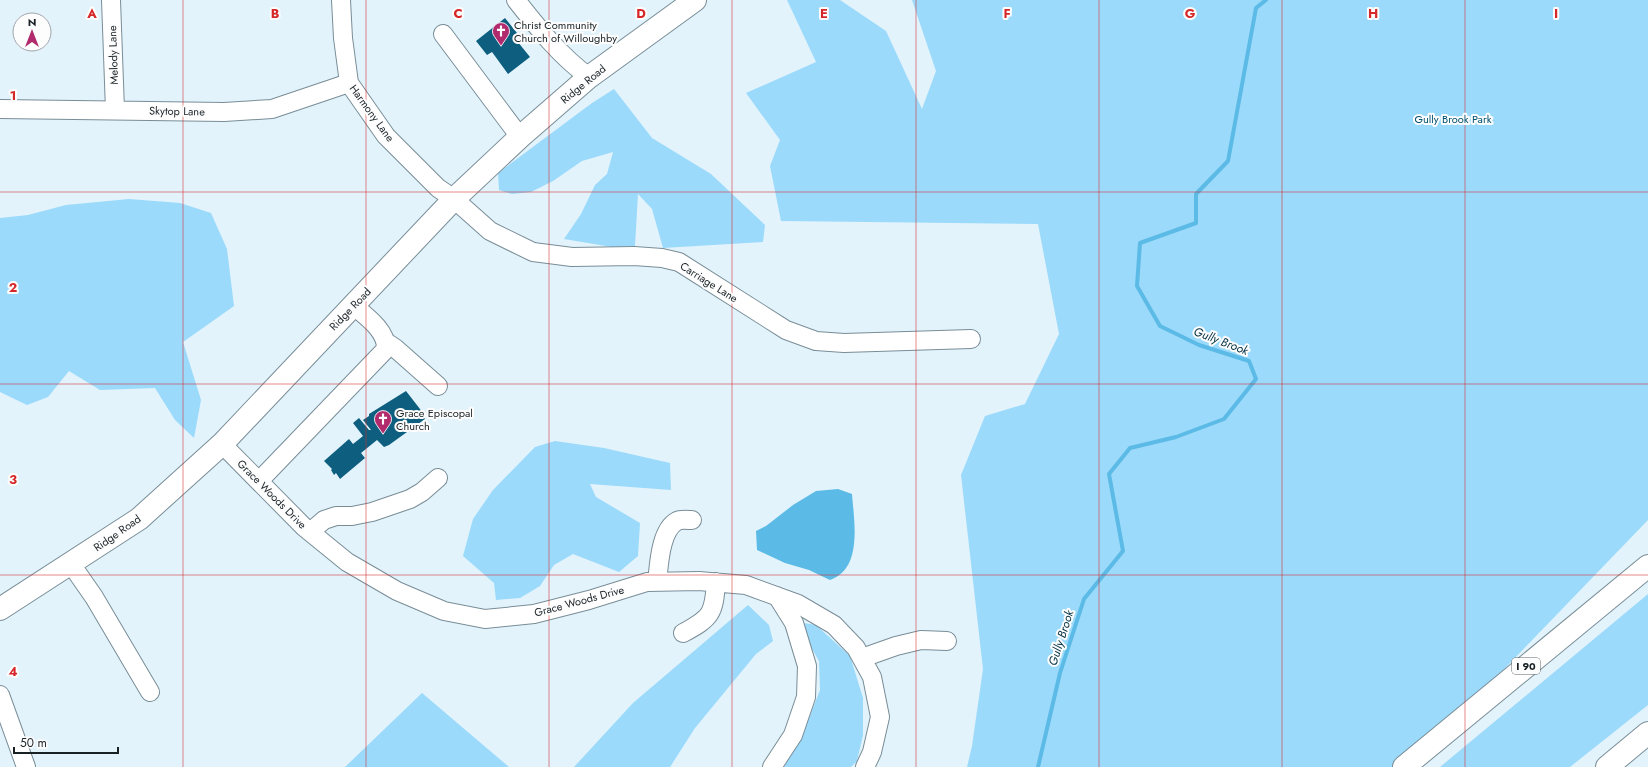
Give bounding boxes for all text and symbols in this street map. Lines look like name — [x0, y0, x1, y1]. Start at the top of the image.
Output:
text: A — [86, 4, 97, 23]
text: B — [271, 4, 280, 23]
text: C — [453, 4, 463, 23]
text: D — [636, 4, 646, 23]
text: E — [820, 4, 828, 23]
text: F — [1003, 4, 1011, 23]
text: G — [1185, 4, 1196, 23]
text: H — [1368, 4, 1378, 23]
text: I — [1554, 4, 1558, 23]
north arrow — [12, 12, 52, 52]
text: N — [28, 14, 36, 30]
place label: Christ Community Church of Willoughby — [514, 17, 617, 46]
church icon: Christ Community Church of Willoughby — [491, 21, 511, 46]
street label: Melody Lane — [104, 25, 122, 85]
street label: Ridge Road — [557, 61, 609, 107]
street label: Harmony Lane — [346, 81, 398, 145]
text: 1 — [10, 86, 16, 105]
street label: Skytop Lane — [149, 103, 205, 119]
park label: Gully Brook Park — [1415, 111, 1492, 127]
street label: Carriage Lane — [677, 258, 741, 306]
text: 2 — [9, 278, 17, 297]
street label: Ridge Road — [325, 284, 375, 334]
water label: Gully Brook — [1191, 322, 1252, 360]
place label: Grace Episcopal Church — [396, 405, 473, 434]
church icon: Grace Episcopal Church — [373, 409, 393, 434]
street label: Grace Woods Drive — [234, 456, 311, 533]
text: 3 — [9, 470, 17, 489]
street label: Ridge Road — [90, 511, 144, 555]
street label: Grace Woods Drive — [532, 581, 626, 621]
water label: Gully Brook — [1044, 607, 1079, 668]
road number: I 90 — [1512, 658, 1540, 674]
text: 4 — [8, 662, 18, 681]
scale bar — [14, 729, 118, 755]
text: 50 m — [20, 734, 47, 752]

